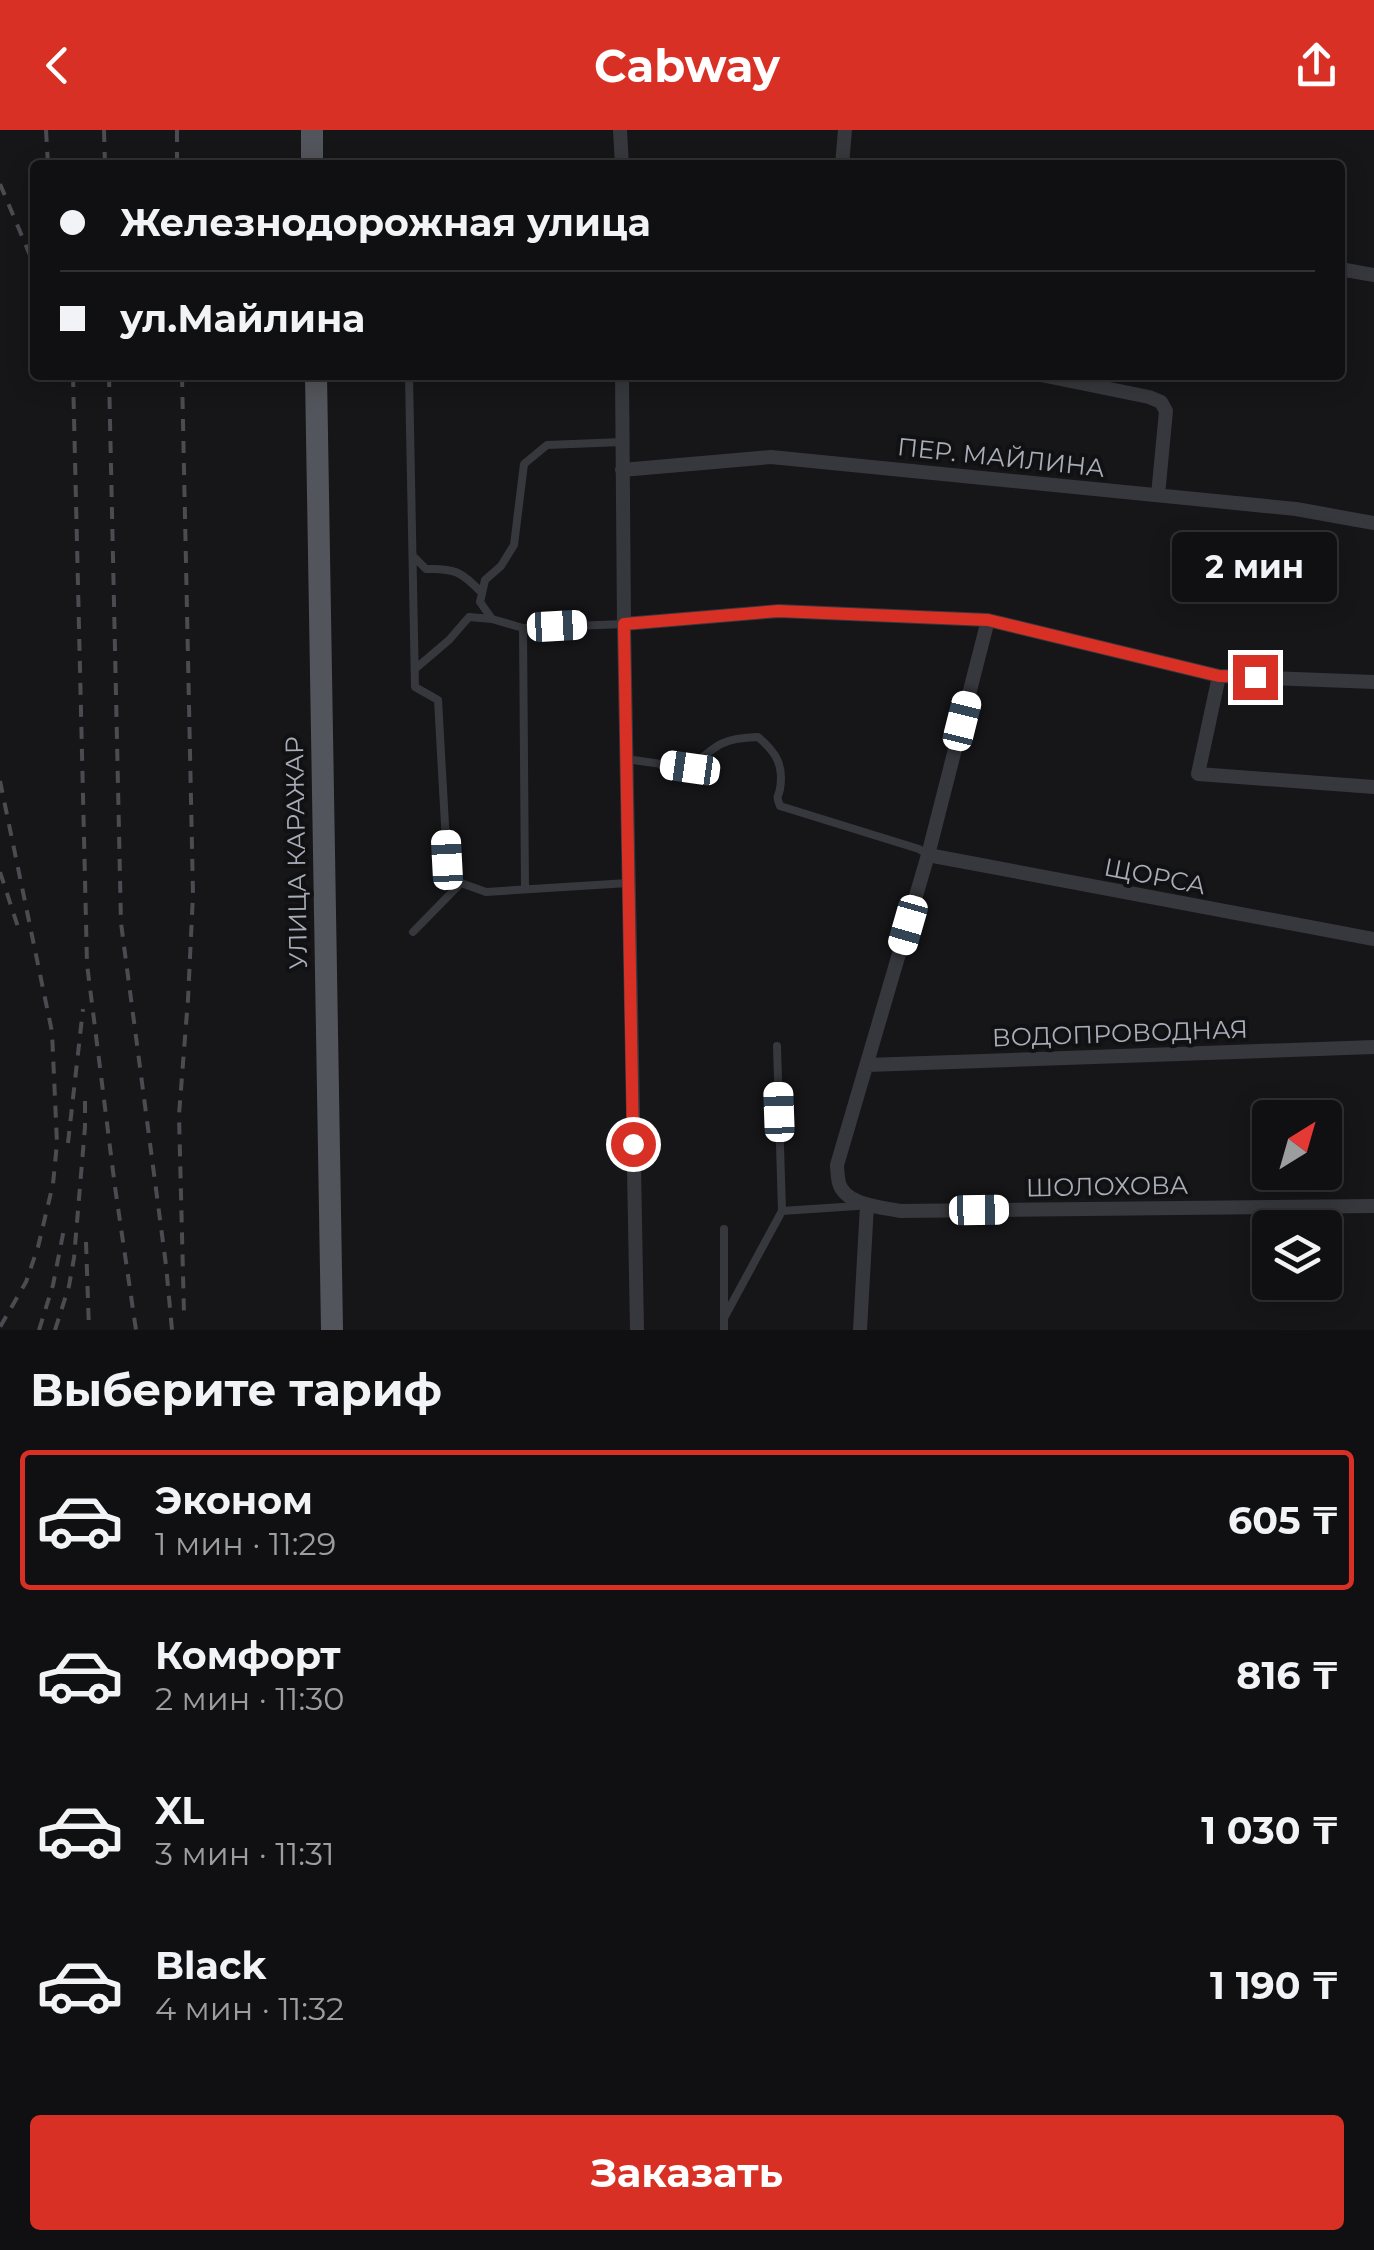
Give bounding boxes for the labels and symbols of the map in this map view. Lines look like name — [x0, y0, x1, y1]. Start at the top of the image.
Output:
street label: ПЕР. МАЙЛИНА — [896, 431, 1107, 483]
callout: 2 мин — [1172, 532, 1338, 602]
car — [526, 609, 588, 643]
route end — [1233, 655, 1278, 700]
car — [940, 688, 984, 754]
street label: УЛИЦА КАРАЖАР — [279, 736, 313, 970]
car — [658, 749, 722, 787]
car — [430, 829, 464, 891]
street label: ЩОРСА — [1102, 851, 1209, 901]
car — [885, 892, 931, 958]
street label: ВОДОПРОВОДНАЯ — [991, 1014, 1249, 1052]
car — [763, 1081, 795, 1143]
north arrow — [1252, 1100, 1342, 1190]
route start — [611, 1122, 656, 1167]
street label: ШОЛОХОВА — [1025, 1170, 1189, 1202]
car — [949, 1194, 1009, 1226]

